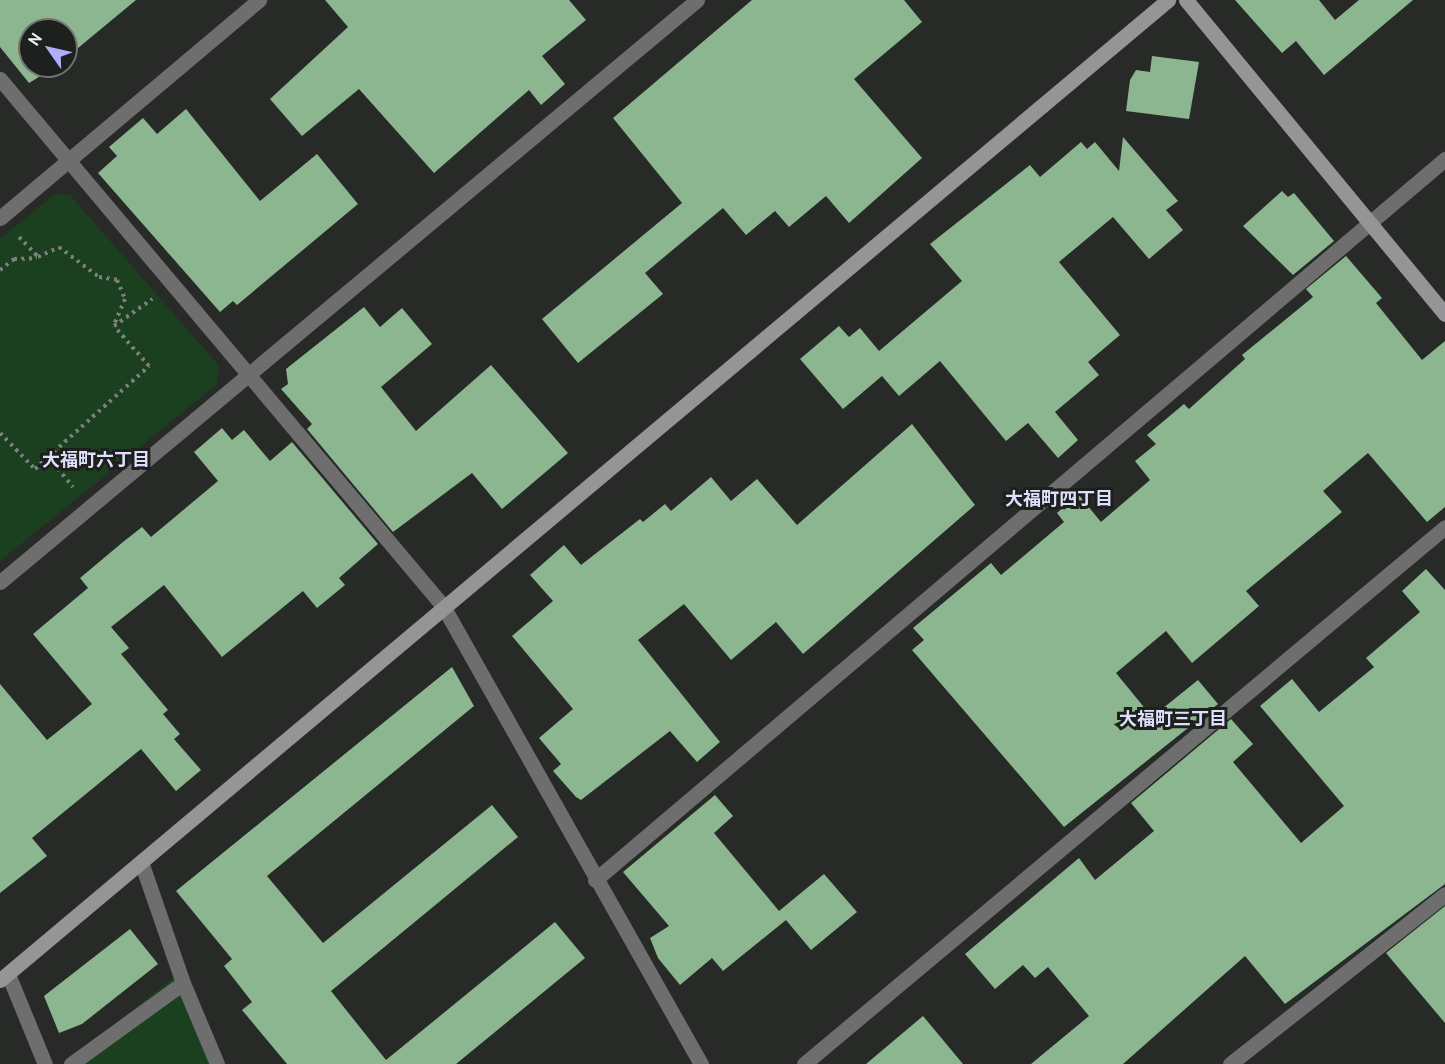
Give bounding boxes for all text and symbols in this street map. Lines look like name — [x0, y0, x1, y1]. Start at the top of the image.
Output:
north arrow — [18, 18, 78, 78]
text: N — [24, 29, 46, 49]
district label: 大福町六丁目 — [42, 449, 150, 471]
district label: 大福町四丁目 — [1005, 488, 1113, 510]
district label: 大福町三丁目 — [1119, 708, 1227, 730]

